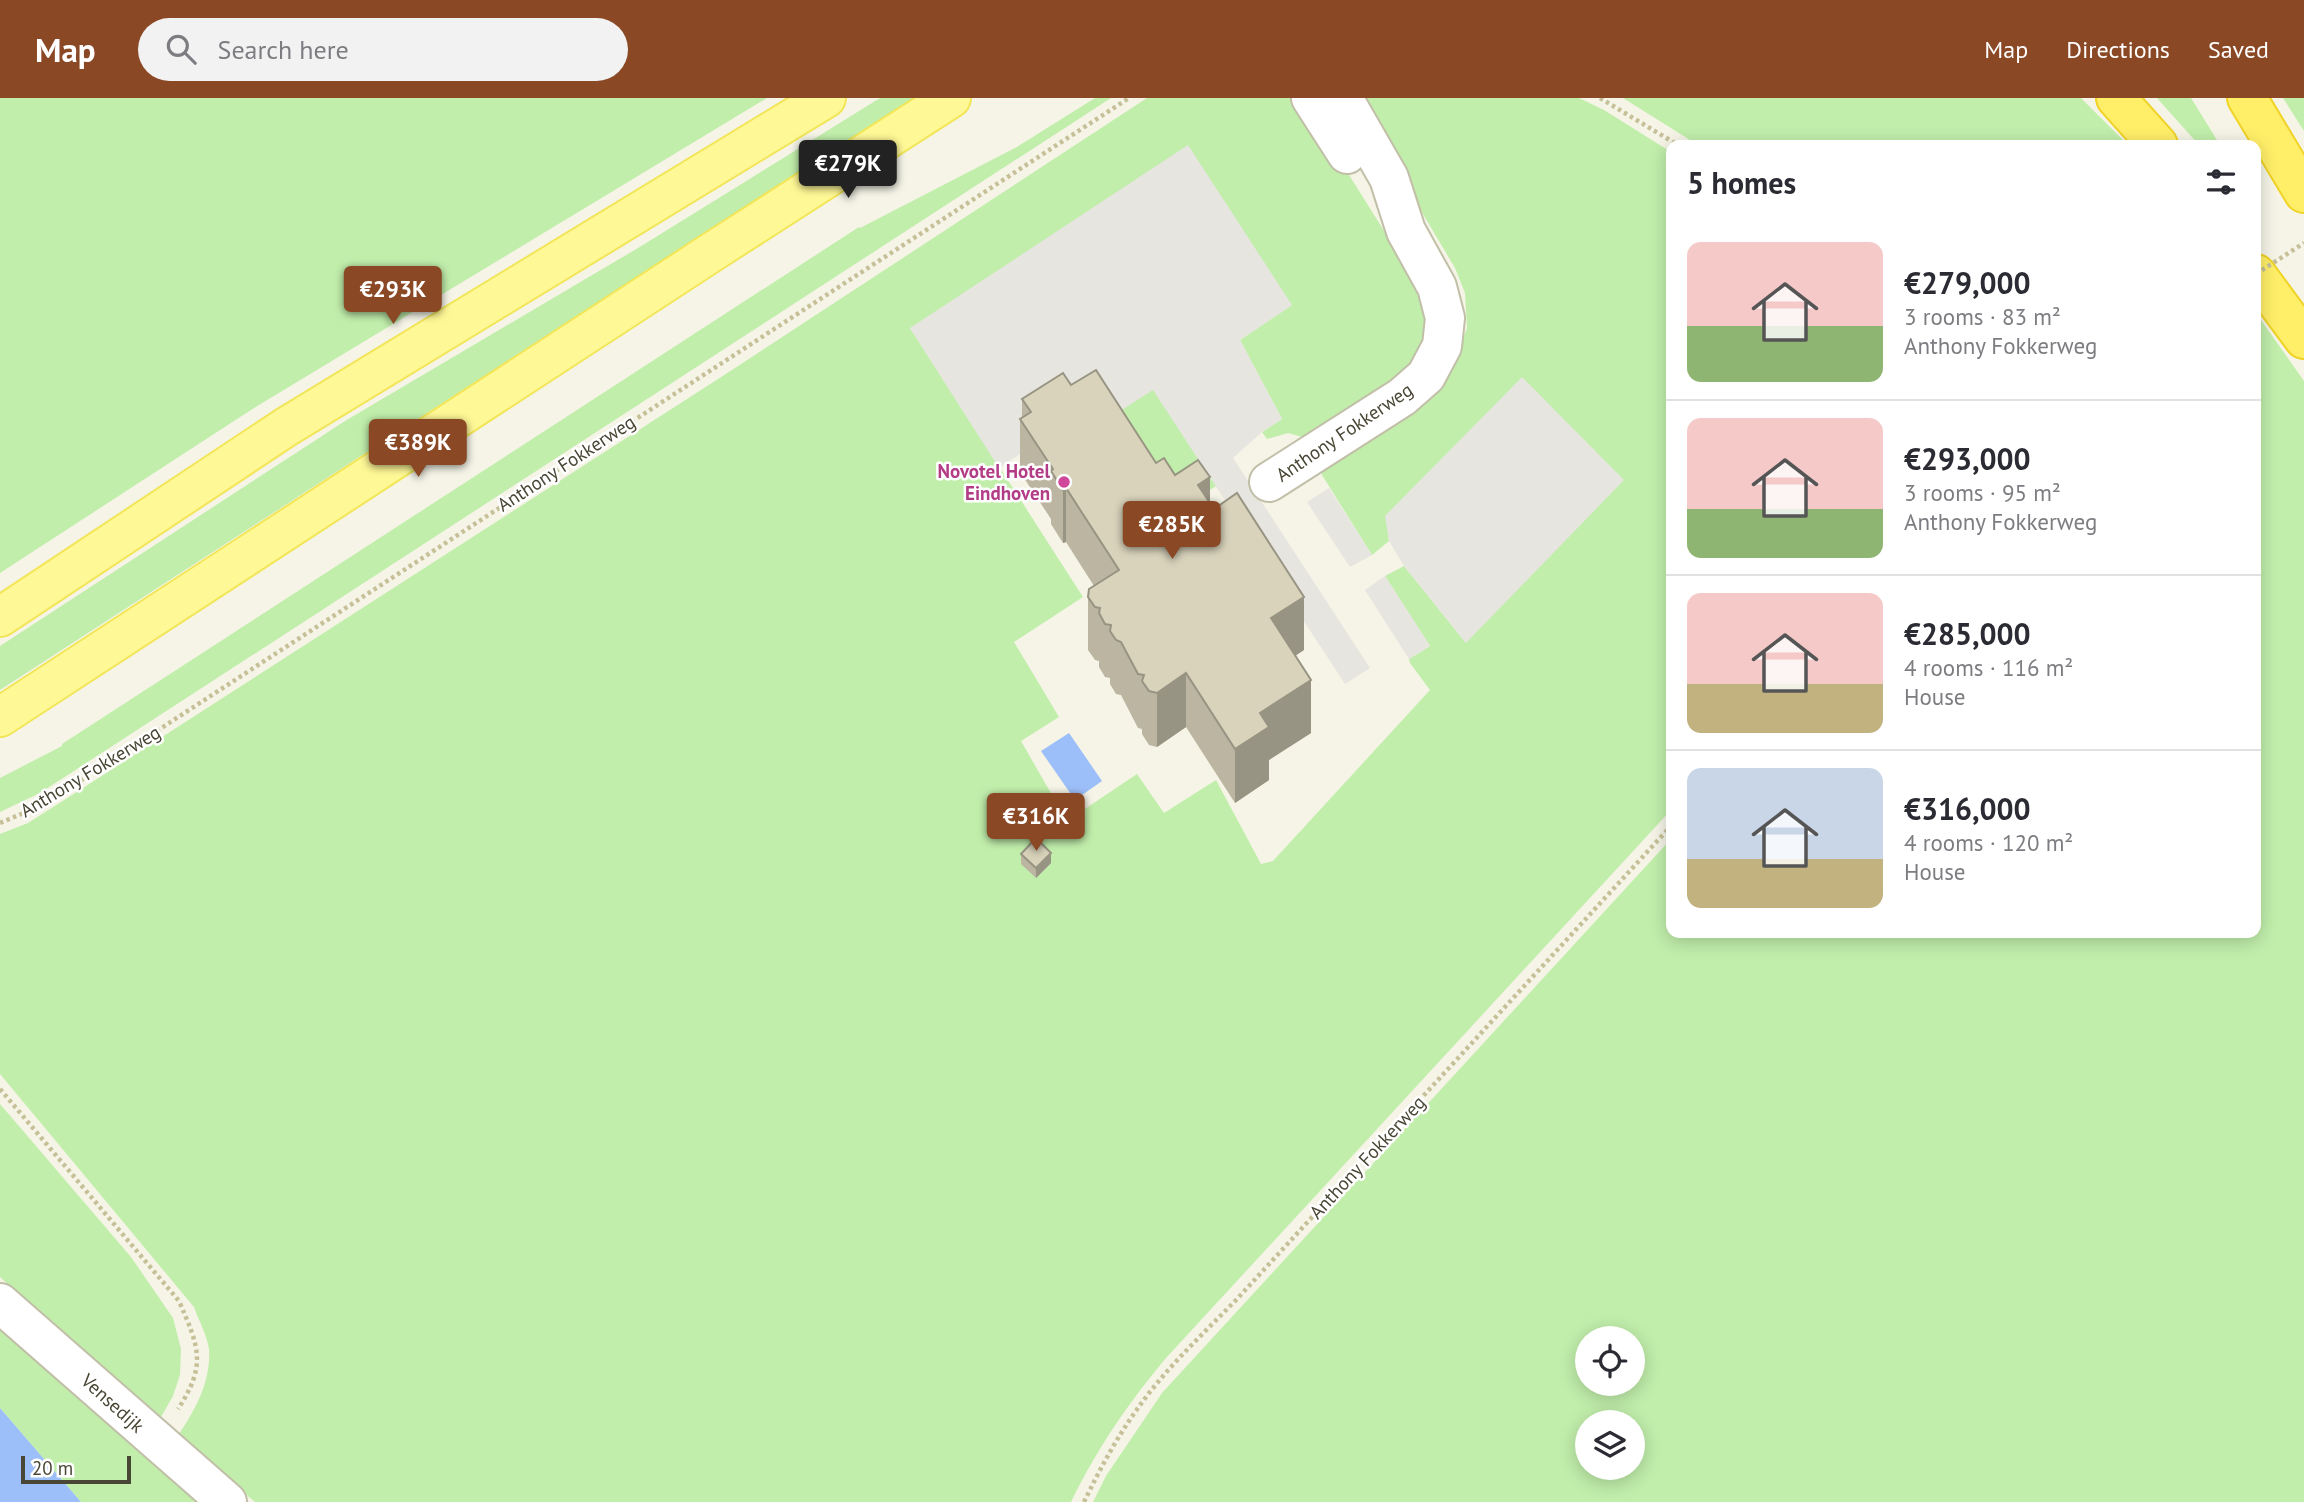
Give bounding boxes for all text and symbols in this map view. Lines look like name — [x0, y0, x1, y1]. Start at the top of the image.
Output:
search box — [138, 18, 628, 81]
text: Map — [35, 28, 96, 71]
icon: search — [162, 30, 200, 68]
text: Search here — [218, 33, 349, 66]
text: Map — [1984, 34, 2028, 65]
text: Directions — [2066, 34, 2170, 65]
text: Saved — [2208, 34, 2269, 65]
pin: €279K — [799, 140, 897, 200]
text: €279K — [815, 148, 881, 177]
text: 5 homes — [1687, 163, 1796, 202]
icon: filters — [2202, 163, 2240, 201]
text: €279,000 — [1904, 263, 2031, 302]
pin: €293K — [344, 266, 442, 326]
icon: home — [1743, 270, 1827, 354]
text: €293K — [360, 274, 426, 303]
text: 3 rooms · 83 m² — [1904, 302, 2061, 331]
text: Anthony Fokkerweg — [1904, 331, 2097, 360]
street label: Anthony Fokkerweg — [1271, 377, 1417, 487]
street label: Anthony Fokkerweg — [493, 409, 639, 517]
pin: €389K — [369, 420, 467, 479]
text: €389K — [385, 427, 451, 456]
text: €293,000 — [1904, 439, 2031, 478]
icon: home — [1743, 446, 1827, 530]
place label: Novotel Hotel Eindhoven — [937, 459, 1050, 505]
marker: Novotel Hotel Eindhoven — [1056, 474, 1072, 490]
text: 3 rooms · 95 m² — [1904, 478, 2061, 507]
pin: €285K — [1123, 502, 1221, 561]
text: Anthony Fokkerweg — [1904, 507, 2097, 536]
text: €285K — [1139, 509, 1205, 538]
text: €285,000 — [1904, 614, 2031, 653]
icon: home — [1743, 621, 1827, 705]
text: 4 rooms · 116 m² — [1904, 653, 2073, 682]
text: House — [1904, 682, 1966, 711]
street label: Anthony Fokkerweg — [15, 720, 165, 822]
text: €316,000 — [1904, 789, 2031, 828]
pin: €316K — [987, 794, 1085, 853]
icon: home — [1743, 796, 1827, 880]
text: €316K — [1003, 801, 1069, 830]
text: 4 rooms · 120 m² — [1904, 828, 2073, 857]
text: House — [1904, 857, 1966, 886]
street label: Anthony Fokkerweg — [1304, 1090, 1430, 1224]
map controls — [1575, 1326, 1645, 1480]
button: locate — [1575, 1326, 1645, 1396]
street label: Vensedijk — [76, 1368, 150, 1438]
button: layers — [1575, 1410, 1645, 1480]
scale bar — [21, 1453, 131, 1485]
text: 20 m — [32, 1456, 73, 1480]

